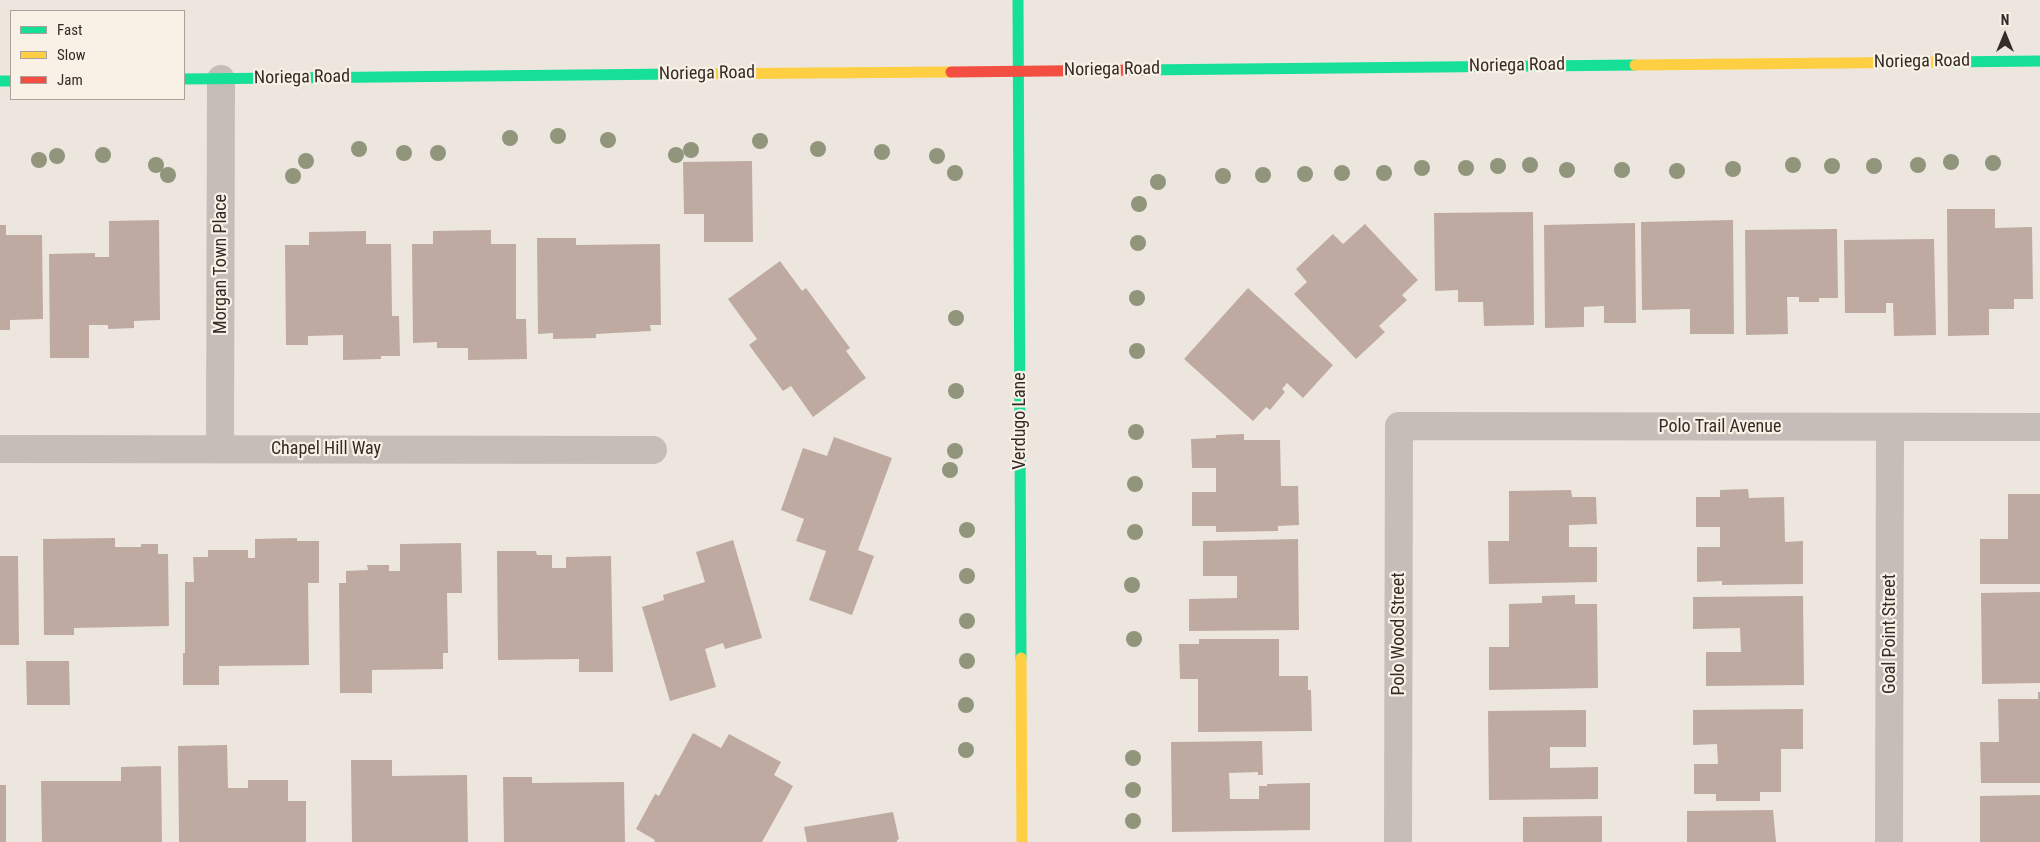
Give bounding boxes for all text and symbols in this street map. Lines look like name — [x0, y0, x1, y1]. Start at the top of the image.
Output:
legend — [10, 10, 185, 100]
north arrow — [1980, 10, 2030, 60]
text: N — [2001, 12, 2009, 28]
text: Fast — [57, 21, 82, 39]
text: Slow — [57, 46, 86, 64]
street label: Noriega Road — [1874, 50, 1970, 74]
street label: Noriega Road — [1469, 54, 1565, 78]
street label: Noriega Road — [1064, 58, 1160, 82]
street label: Noriega Road — [659, 62, 755, 86]
street label: Noriega Road — [254, 66, 350, 90]
text: Jam — [57, 71, 83, 89]
street label: Morgan Town Place — [210, 194, 232, 334]
street label: Verdugo Lane — [1009, 372, 1031, 470]
street label: Polo Trail Avenue — [1659, 416, 1781, 438]
street label: Chapel Hill Way — [271, 438, 381, 460]
street label: Polo Wood Street — [1388, 573, 1410, 695]
street label: Goal Point Street — [1879, 574, 1901, 694]

